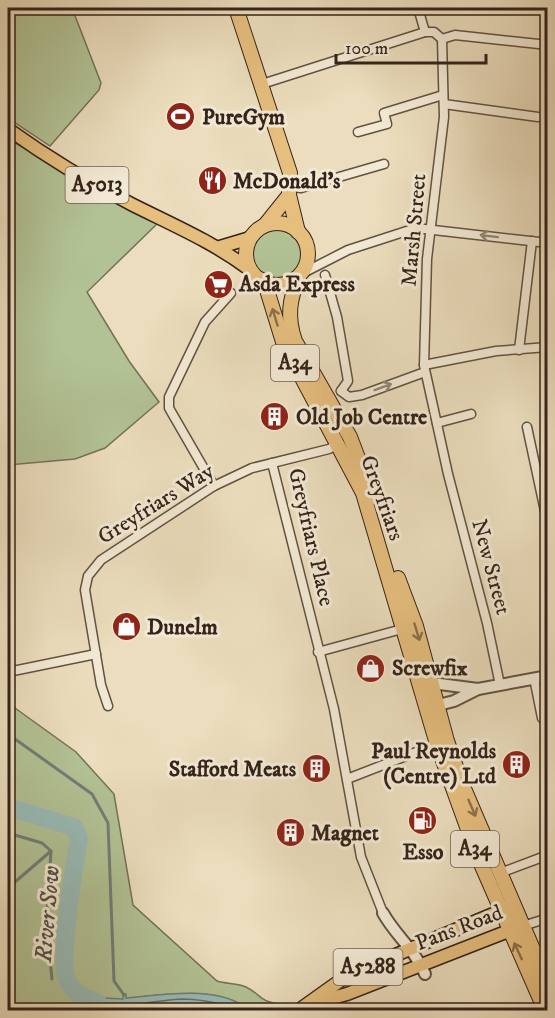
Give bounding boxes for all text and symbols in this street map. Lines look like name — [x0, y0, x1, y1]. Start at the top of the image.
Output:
scale bar — [336, 27, 486, 65]
text: 100 m — [345, 38, 388, 60]
sports icon: PureGym — [165, 101, 197, 133]
place label: PureGym — [202, 104, 286, 131]
restaurant icon: McDonald's — [196, 165, 228, 197]
road number: A5013 — [66, 167, 128, 203]
place label: McDonald's — [233, 168, 341, 195]
street label: Marsh Street — [396, 172, 432, 288]
one-way arrow — [480, 230, 500, 241]
supermarket icon: Asda Express — [202, 268, 234, 300]
place label: Asda Express — [238, 271, 355, 298]
one-way arrow — [269, 308, 280, 327]
road number: A34 — [271, 345, 319, 381]
one-way arrow — [373, 381, 392, 392]
building icon: Old Job Centre — [259, 401, 291, 433]
place label: Old Job Centre — [296, 404, 427, 431]
street label: Greyfriars — [354, 452, 410, 544]
street label: Greyfriars Way — [93, 457, 220, 550]
street label: Greyfriars Place — [282, 465, 340, 609]
street label: New Street — [465, 516, 517, 618]
shop icon: Dunelm — [110, 611, 142, 643]
place label: Dunelm — [147, 614, 218, 641]
one-way arrow — [413, 622, 424, 641]
shop icon: Screwfix — [355, 652, 387, 684]
place label: Screwfix — [392, 655, 468, 682]
place label: Paul Reynolds (Centre) Ltd — [371, 738, 497, 790]
building icon: Paul Reynolds (Centre) Ltd — [501, 748, 533, 780]
building icon: Stafford Meats — [301, 753, 333, 785]
place label: Stafford Meats — [169, 756, 297, 783]
one-way arrow — [467, 798, 478, 816]
fuel station icon: Esso — [407, 804, 439, 836]
building icon: Magnet — [274, 817, 306, 849]
place label: Magnet — [311, 820, 379, 847]
road number: A34 — [451, 831, 499, 867]
place label: Esso — [403, 839, 444, 866]
water label: River Sow — [29, 864, 67, 965]
street label: Pans Road — [412, 899, 506, 957]
one-way arrow — [511, 942, 523, 960]
road number: A5288 — [334, 949, 403, 985]

